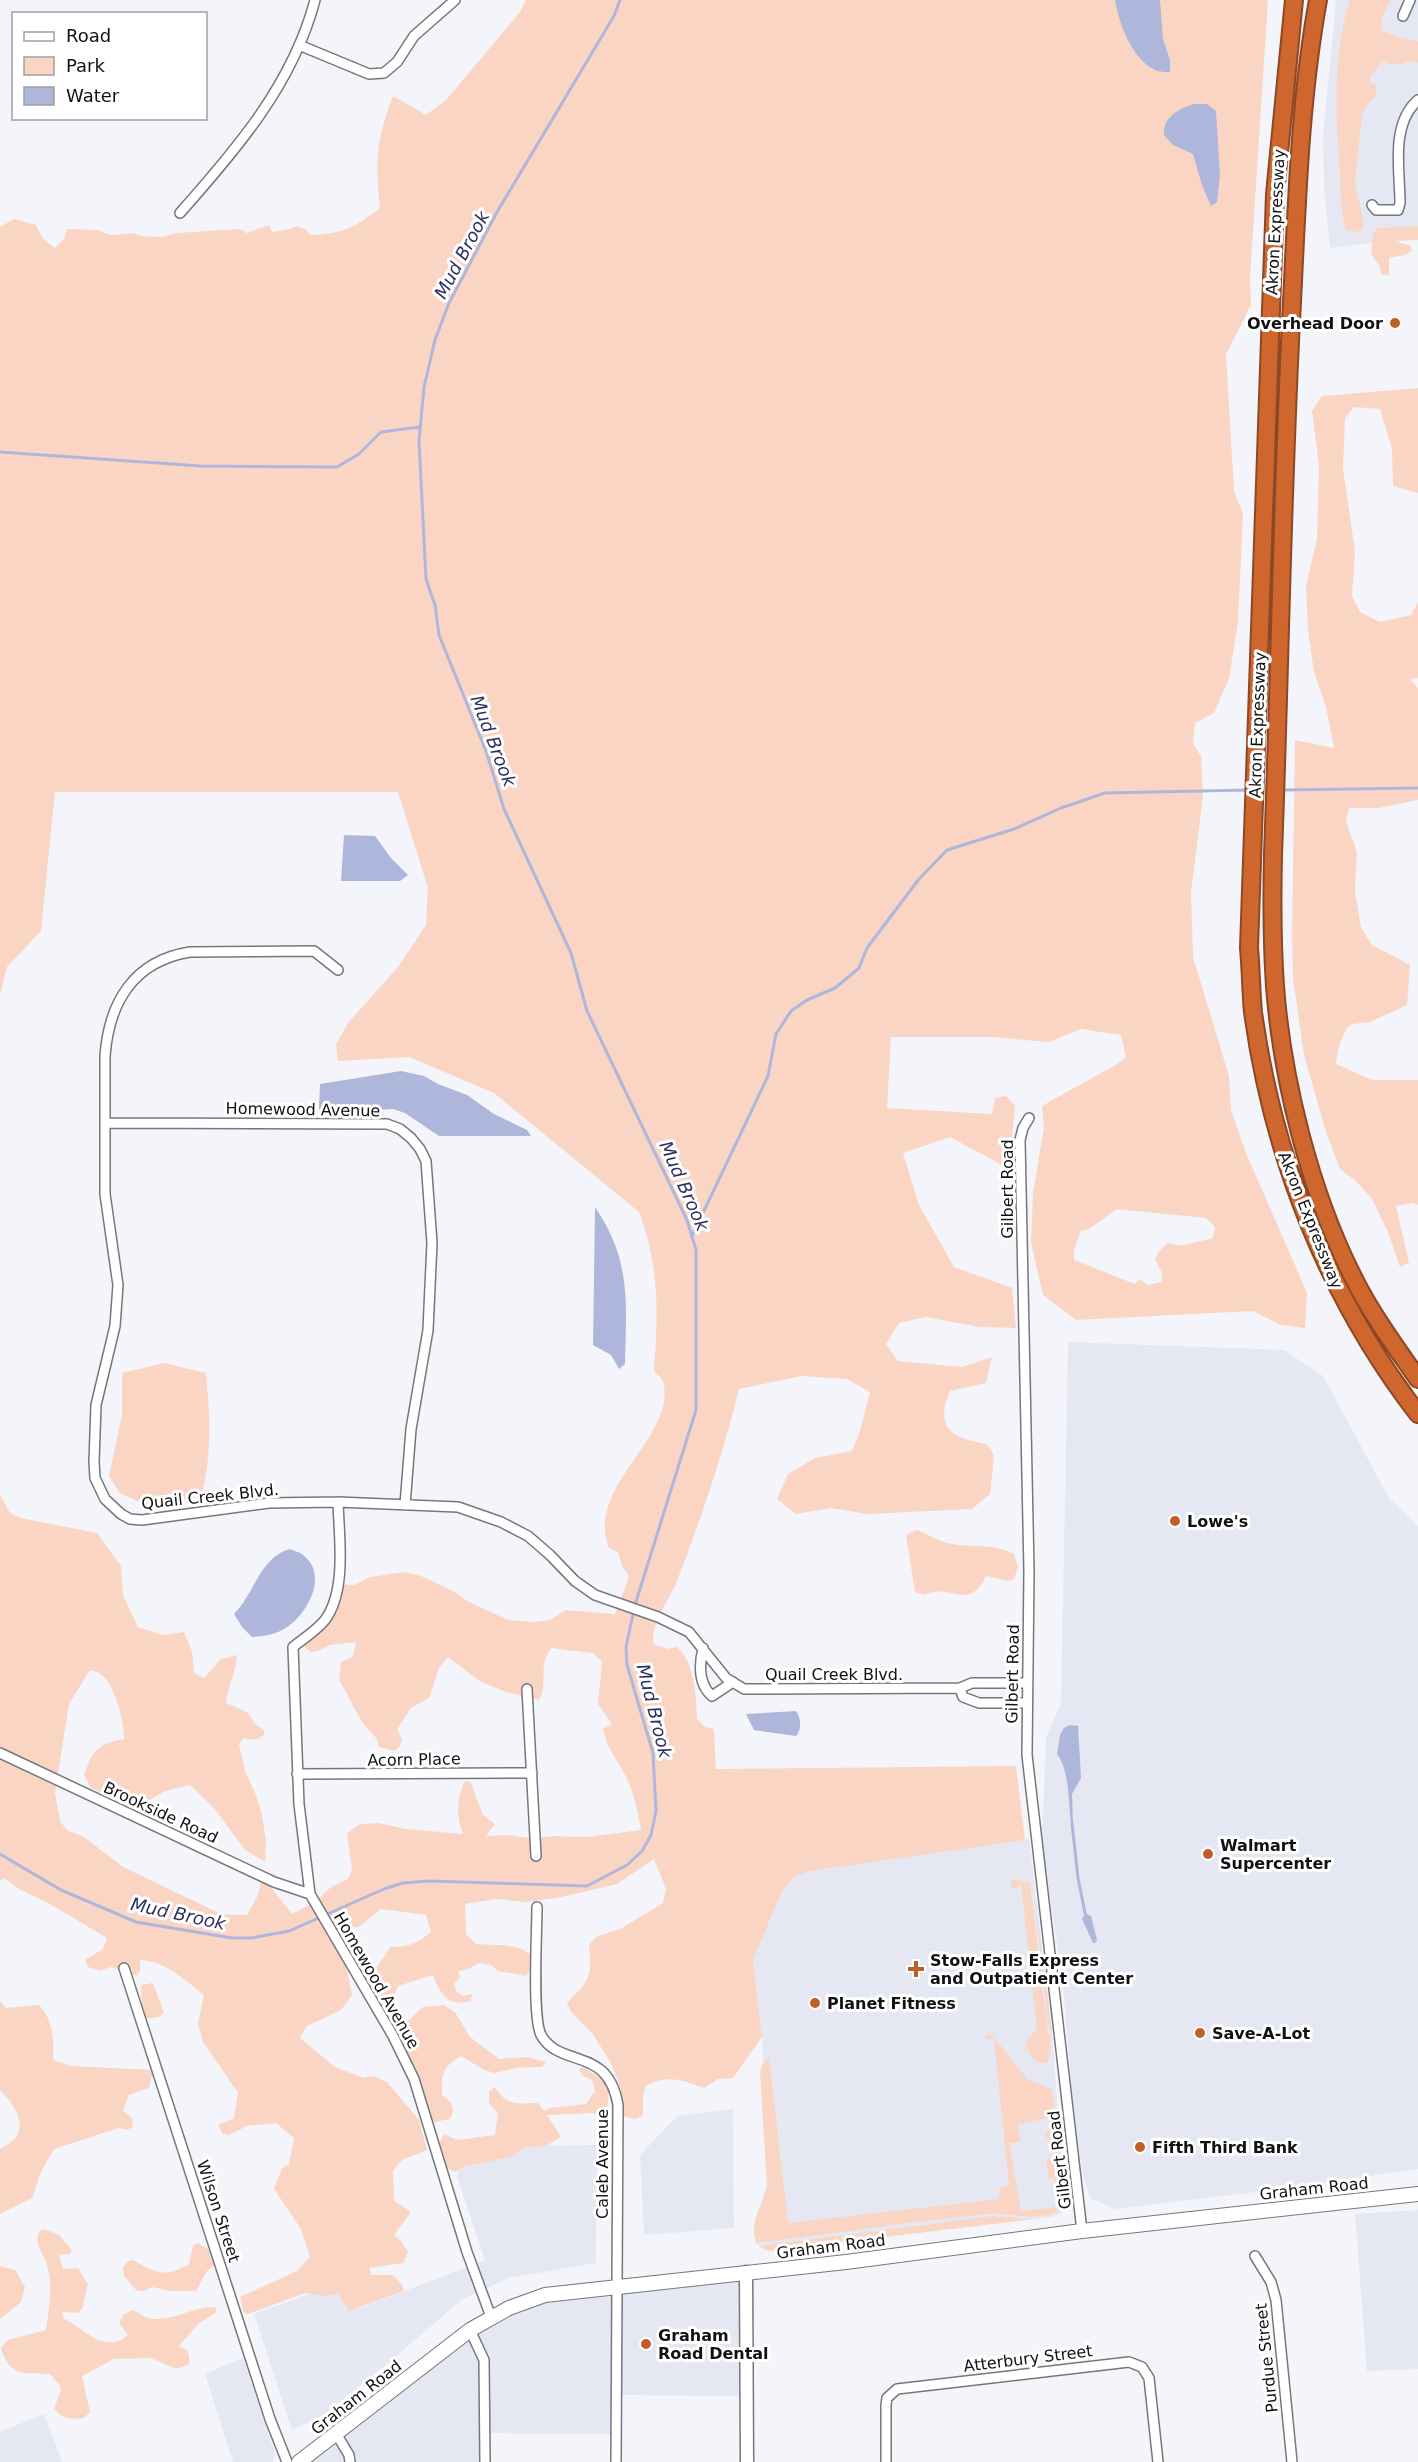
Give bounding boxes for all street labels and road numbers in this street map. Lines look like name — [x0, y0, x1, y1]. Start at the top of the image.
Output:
street label: Akron Expressway — [1262, 148, 1289, 296]
street label: Akron Expressway — [1245, 652, 1270, 798]
street label: Homewood Avenue — [226, 1099, 380, 1120]
street label: Gilbert Road — [998, 1139, 1017, 1239]
street label: Akron Expressway — [1274, 1149, 1347, 1292]
street label: Quail Creek Blvd. — [140, 1480, 280, 1513]
street label: Gilbert Road — [1002, 1624, 1023, 1724]
street label: Quail Creek Blvd. — [765, 1665, 903, 1684]
street label: Acorn Place — [367, 1749, 461, 1770]
street label: Brookside Road — [101, 1778, 221, 1847]
street label: Homewood Avenue — [330, 1909, 423, 2052]
street label: Caleb Avenue — [593, 2109, 612, 2219]
street label: Gilbert Road — [1044, 2109, 1075, 2210]
street label: Wilson Street — [193, 2158, 244, 2265]
street label: Graham Road — [1259, 2173, 1370, 2204]
street label: Graham Road — [776, 2230, 887, 2263]
street label: Purdue Street — [1251, 2302, 1282, 2413]
street label: Atterbury Street — [963, 2341, 1094, 2376]
street label: Graham Road — [307, 2356, 405, 2439]

